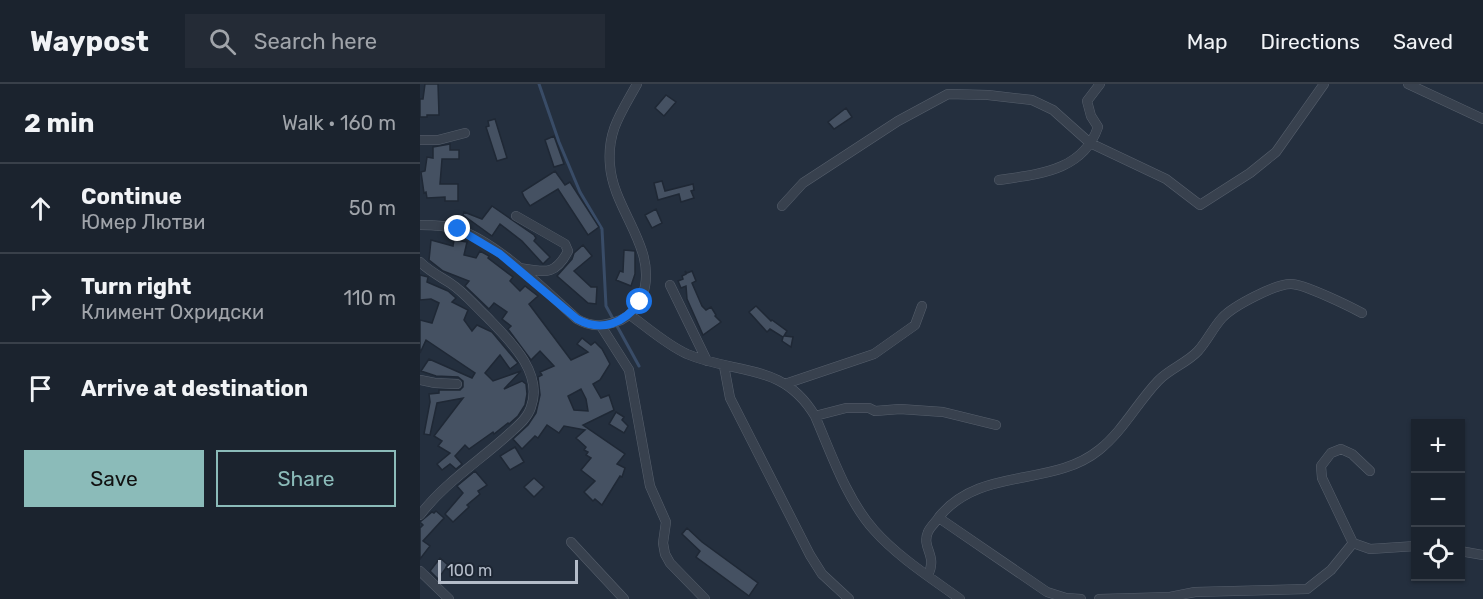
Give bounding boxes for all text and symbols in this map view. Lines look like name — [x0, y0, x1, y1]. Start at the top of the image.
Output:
search box — [185, 14, 605, 68]
text: Waypost — [30, 25, 149, 58]
icon: search — [206, 25, 239, 58]
text: Search here — [254, 28, 377, 55]
text: Map — [1187, 29, 1228, 54]
text: Directions — [1261, 29, 1360, 54]
text: Saved — [1393, 29, 1453, 54]
text: 2 min — [24, 108, 94, 139]
text: Walk · 160 m — [282, 111, 396, 135]
text: Continue — [81, 183, 182, 210]
icon: ahead — [24, 192, 57, 225]
text: 50 m — [349, 196, 396, 220]
text: Юмер Лютви — [81, 210, 205, 234]
route end — [444, 215, 470, 241]
text: Turn right — [81, 273, 191, 300]
icon: right — [24, 282, 57, 315]
text: 110 m — [344, 286, 396, 310]
route start — [626, 288, 652, 314]
text: Климент Охридски — [81, 300, 264, 324]
icon: arrive — [24, 372, 57, 405]
text: Arrive at destination — [81, 375, 308, 402]
map controls — [1411, 419, 1465, 581]
button: + — [1411, 419, 1465, 473]
button: Save — [24, 450, 204, 507]
button: Share — [216, 450, 396, 507]
button: − — [1411, 473, 1465, 527]
button: locate — [1411, 527, 1465, 581]
scale bar — [438, 557, 578, 584]
text: 100 m — [447, 561, 492, 580]

